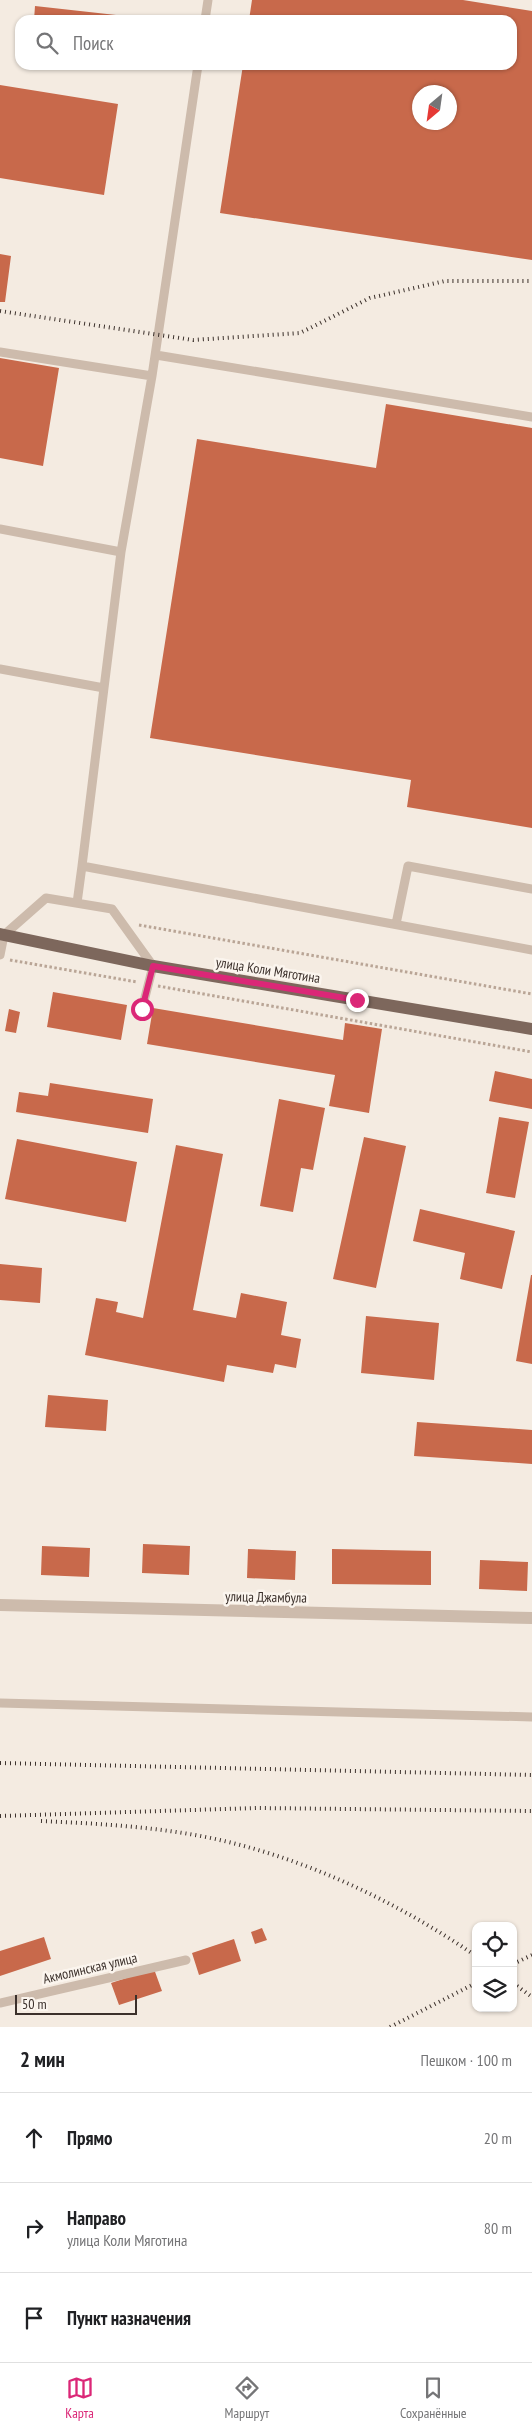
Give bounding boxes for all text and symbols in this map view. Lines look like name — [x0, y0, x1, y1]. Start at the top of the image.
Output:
search box — [15, 15, 517, 70]
icon: search — [33, 29, 61, 57]
text: Поиск — [73, 31, 114, 55]
north arrow — [412, 85, 457, 130]
street label: улица Коли Мяготина — [215, 953, 321, 987]
route end — [346, 989, 369, 1012]
route start — [131, 998, 154, 1021]
street label: улица Джамбула — [225, 1587, 307, 1607]
map controls — [472, 1922, 517, 2012]
button: locate — [472, 1922, 517, 1967]
street label: Акмолинская улица — [41, 1948, 139, 1988]
button: layers — [472, 1967, 517, 2012]
scale bar — [15, 1992, 138, 2015]
text: 50 m — [22, 1995, 47, 2013]
text: 2 мин — [20, 2046, 65, 2073]
text: Пешком · 100 m — [421, 2050, 512, 2070]
icon: ahead — [20, 2124, 48, 2152]
text: Прямо — [67, 2126, 112, 2150]
text: 20 m — [484, 2128, 512, 2148]
text: Направо — [67, 2206, 126, 2230]
icon: right — [20, 2214, 48, 2242]
text: 80 m — [484, 2218, 512, 2238]
text: улица Коли Мяготина — [67, 2230, 187, 2250]
icon: arrive — [20, 2304, 48, 2332]
text: Пункт назначения — [67, 2306, 191, 2330]
tab: Карта — [65, 2374, 94, 2422]
tab: Маршрут — [225, 2374, 269, 2422]
tab: Сохранённые — [400, 2374, 467, 2422]

